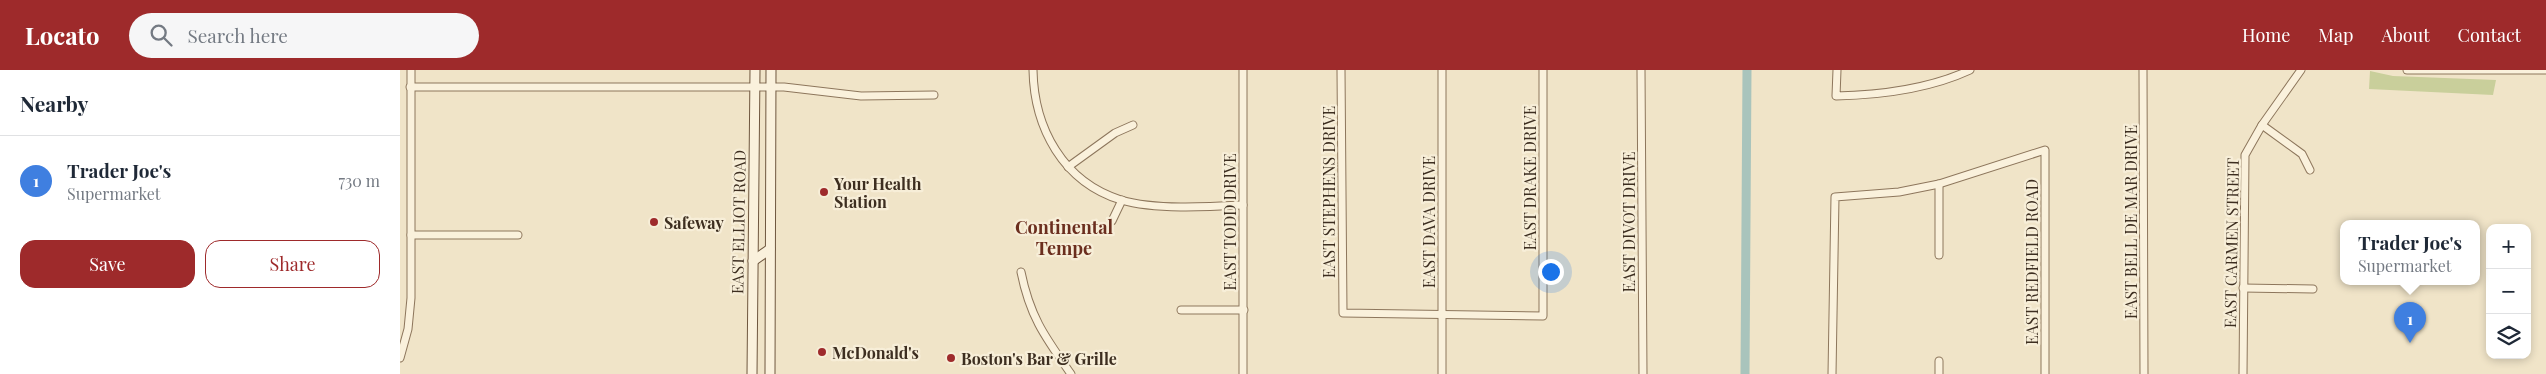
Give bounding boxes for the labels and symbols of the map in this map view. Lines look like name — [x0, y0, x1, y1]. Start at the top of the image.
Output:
street label: EAST STEPHENS DRIVE — [1318, 106, 1339, 278]
street label: EAST DRAKE DRIVE — [1519, 106, 1540, 250]
street label: EAST BELL DE MAR DRIVE — [2120, 125, 2141, 319]
street label: EAST ELLIOT ROAD — [726, 150, 750, 294]
street label: EAST DIVOT DRIVE — [1618, 151, 1639, 293]
street label: EAST TODD DRIVE — [1219, 153, 1240, 291]
street label: EAST DAVA DRIVE — [1418, 156, 1439, 288]
street label: EAST CARMEN STREET — [2219, 158, 2243, 328]
place label: Your Health Station — [833, 173, 922, 212]
street label: EAST REDFIELD ROAD — [2021, 179, 2042, 345]
marker: Your Health Station — [818, 186, 830, 198]
place label: Safeway — [664, 212, 724, 233]
district label: Continental Tempe — [1015, 215, 1114, 260]
marker: Safeway — [648, 216, 660, 228]
your location — [1538, 259, 1564, 285]
pin: 1 — [2394, 302, 2426, 343]
place label: McDonald's — [832, 342, 919, 363]
marker: McDonald's — [816, 346, 828, 358]
place label: Boston's Bar & Grille — [961, 348, 1117, 369]
marker: Boston's Bar & Grille — [945, 352, 957, 364]

